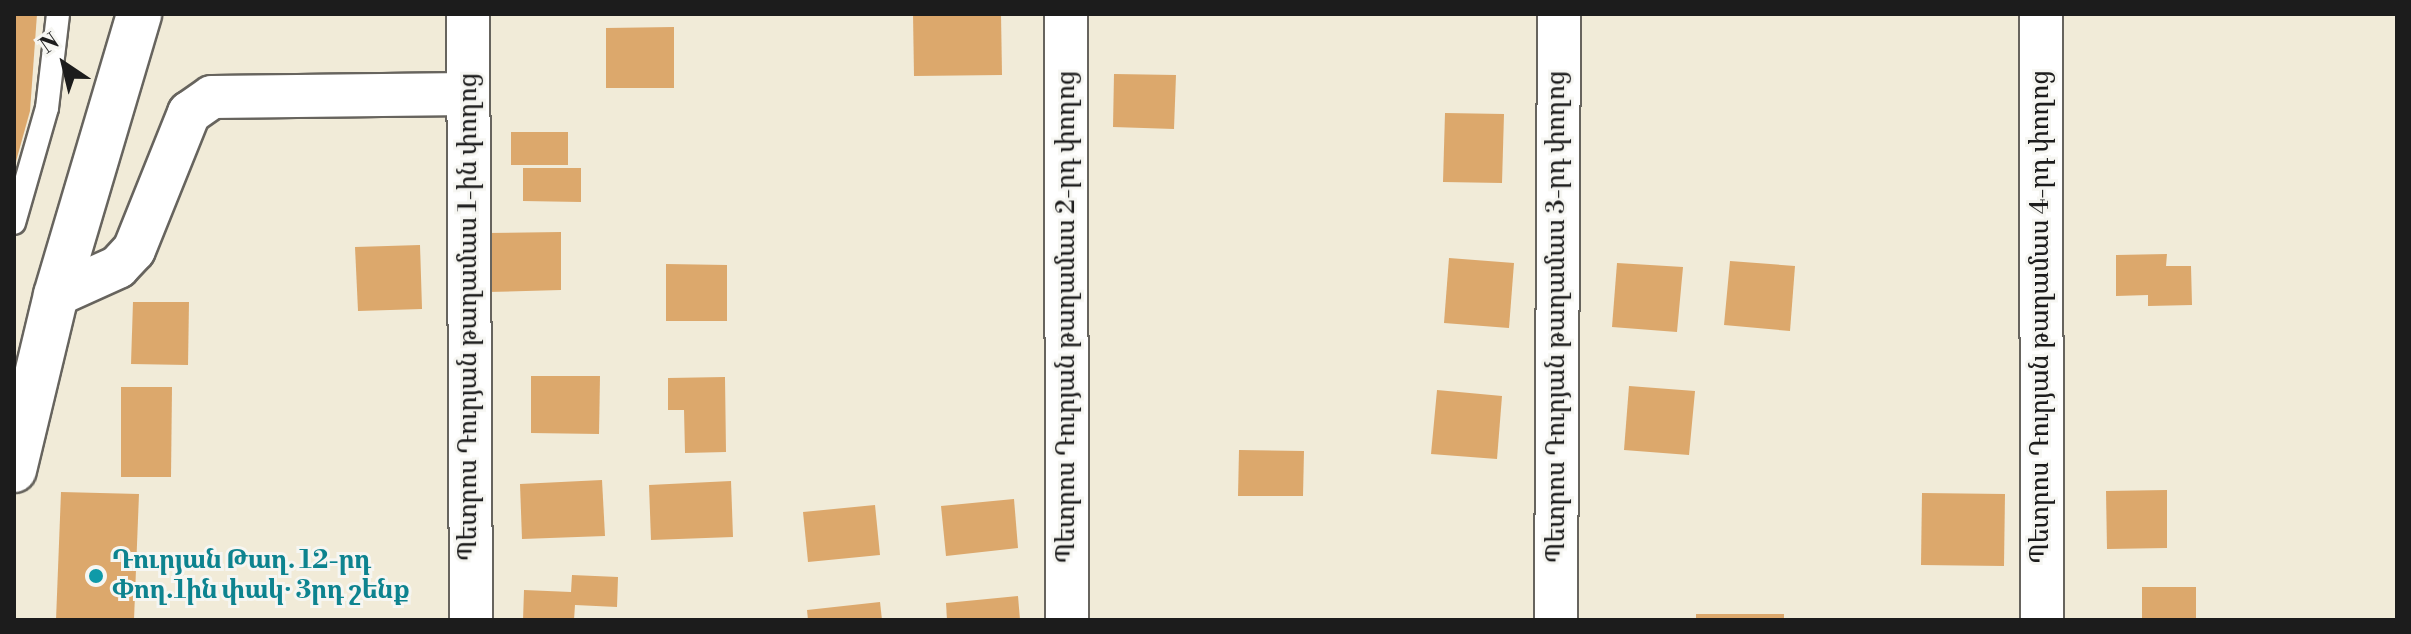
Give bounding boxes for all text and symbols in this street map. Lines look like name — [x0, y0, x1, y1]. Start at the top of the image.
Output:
north arrow — [24, 24, 104, 104]
text: N — [35, 28, 65, 60]
street label: Պետրոս Դուրյան թաղամաս 2-րդ փողոց — [1051, 70, 1083, 564]
street label: Պետրոս Դուրյան թաղամաս 4-րդ փողոց — [2025, 70, 2057, 564]
street label: Պետրոս Դուրյան թաղամաս 3-րդ փողոց — [1541, 71, 1573, 563]
street label: Պետրոս Դուրյան թաղամաս 1-ին փողոց — [453, 73, 485, 561]
place label: Դուրյան Թաղ. 12-րդ Փող.1ին փակ․ 3րդ շենք — [112, 545, 410, 606]
marker: Դուրյան Թաղ. 12-րդ Փող.1ին փակ․ 3րդ շենք — [87, 567, 105, 585]

